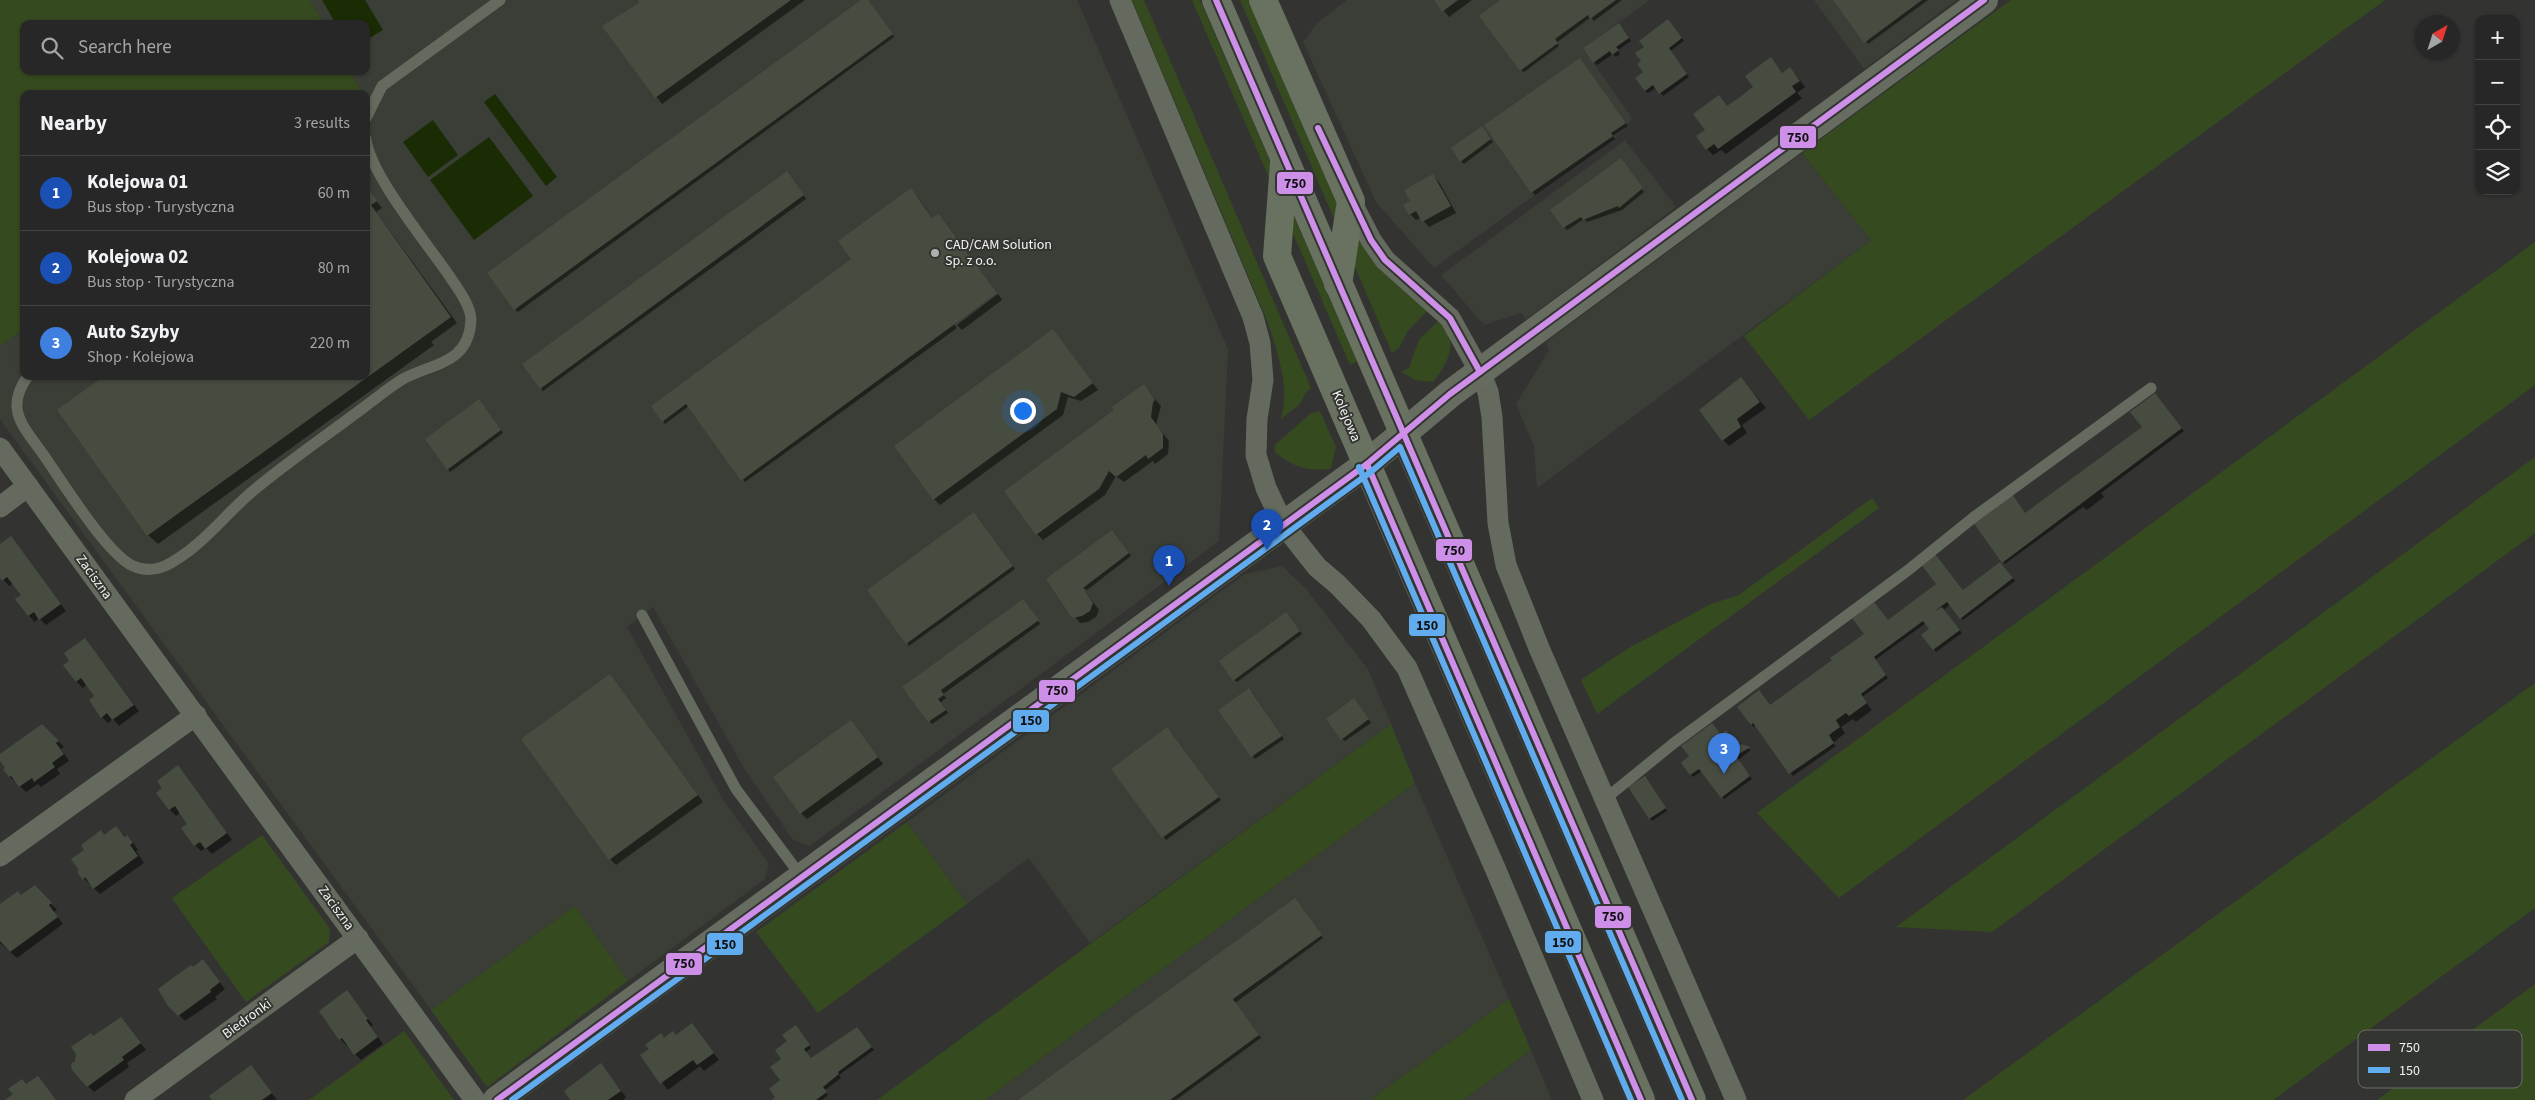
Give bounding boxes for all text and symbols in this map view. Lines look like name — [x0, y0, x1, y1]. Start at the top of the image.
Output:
north arrow — [2415, 15, 2460, 60]
map controls — [2475, 15, 2520, 195]
button: + — [2475, 15, 2520, 60]
search box — [20, 20, 370, 75]
icon: search — [38, 34, 66, 62]
text: Search here — [78, 34, 172, 61]
button: − — [2475, 60, 2520, 105]
button: locate — [2475, 105, 2520, 150]
text: Nearby — [40, 108, 107, 138]
text: 3 results — [294, 112, 350, 134]
line badge: 750 — [1779, 125, 1817, 149]
text: 750 — [1787, 128, 1809, 148]
button: layers — [2475, 150, 2520, 195]
text: Kolejowa 01 — [87, 169, 188, 196]
line badge: 750 — [1276, 171, 1314, 195]
text: 750 — [1284, 174, 1306, 194]
text: 1 — [52, 182, 60, 204]
text: 60 m — [318, 182, 350, 204]
text: Bus stop · Turystyczna — [87, 196, 235, 218]
place label: CAD/CAM Solution Sp. z o.o. — [945, 235, 1052, 271]
text: Kolejowa 02 — [87, 244, 188, 271]
marker: CAD/CAM Solution Sp. z o.o. — [929, 247, 941, 259]
text: 2 — [52, 257, 60, 279]
text: 80 m — [318, 257, 350, 279]
text: Bus stop · Turystyczna — [87, 271, 235, 293]
text: Auto Szyby — [87, 319, 179, 346]
text: 3 — [52, 332, 60, 354]
text: 220 m — [310, 332, 350, 354]
text: Shop · Kolejowa — [87, 346, 194, 368]
street label: Kolejowa — [1326, 387, 1366, 445]
your location — [1010, 398, 1036, 424]
pin: 2 — [1251, 509, 1283, 550]
line badge: 750 — [1435, 538, 1473, 562]
text: 750 — [1443, 541, 1465, 561]
pin: 1 — [1153, 545, 1185, 586]
street label: Zaciszna — [71, 551, 117, 603]
line badge: 150 — [1408, 613, 1446, 637]
text: 150 — [1416, 616, 1438, 636]
line badge: 750 — [1038, 679, 1076, 703]
text: 750 — [1046, 681, 1068, 701]
line badge: 150 — [1012, 709, 1050, 733]
text: 150 — [1020, 711, 1042, 731]
pin: 3 — [1708, 733, 1740, 774]
street label: Zaciszna — [313, 882, 359, 934]
line badge: 750 — [1594, 905, 1632, 929]
text: 750 — [1602, 907, 1624, 927]
line badge: 150 — [1544, 930, 1582, 954]
line badge: 150 — [706, 932, 744, 956]
text: 150 — [1552, 933, 1574, 953]
text: 150 — [714, 935, 736, 955]
line badge: 750 — [665, 952, 703, 976]
text: 750 — [673, 954, 695, 974]
street label: Biedronki — [218, 994, 276, 1044]
legend — [2358, 1030, 2522, 1088]
text: 750 — [2399, 1038, 2420, 1058]
text: 150 — [2399, 1061, 2420, 1081]

